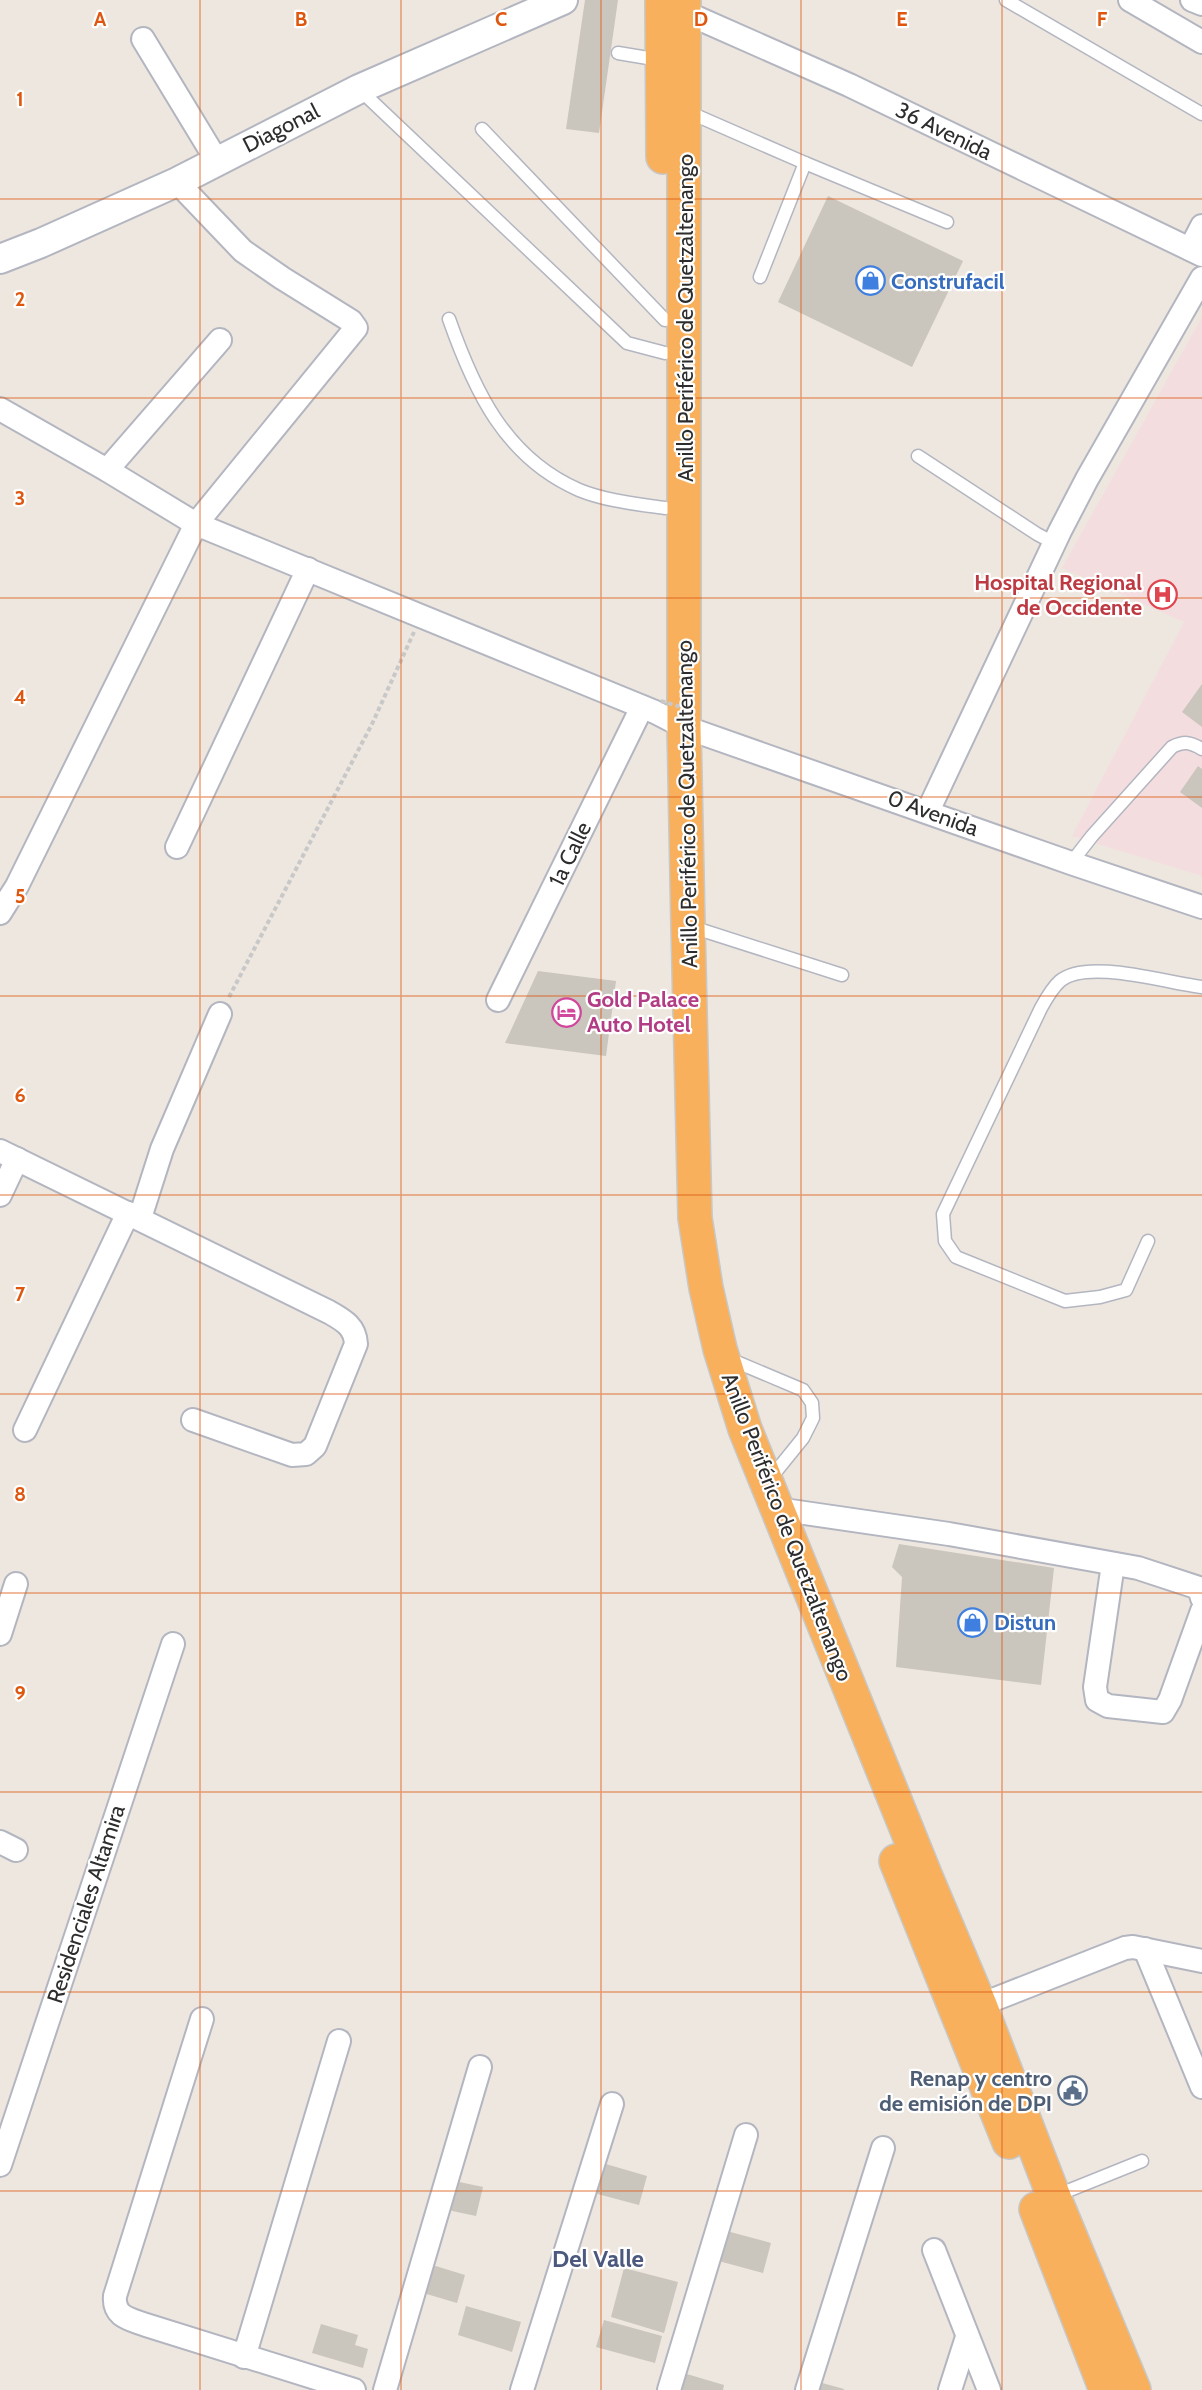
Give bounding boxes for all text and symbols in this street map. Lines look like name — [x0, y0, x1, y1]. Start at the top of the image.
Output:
text: A — [94, 7, 107, 31]
text: B — [295, 7, 307, 31]
text: C — [495, 7, 507, 31]
text: D — [694, 7, 708, 31]
text: E — [896, 7, 908, 31]
text: F — [1097, 7, 1108, 31]
text: 1 — [16, 87, 24, 111]
street label: 36 Avenida — [891, 96, 997, 166]
street label: Diagonal — [238, 97, 324, 159]
street label: Anillo Periférico de Quetzaltenango — [672, 154, 699, 482]
shop icon: Construfacil — [854, 265, 886, 297]
place label: Construfacil — [891, 268, 1005, 295]
text: 2 — [15, 287, 25, 311]
text: 3 — [15, 486, 25, 510]
place label: Hospital Regional de Occidente — [974, 569, 1142, 621]
hospital icon: Hospital Regional de Occidente — [1147, 579, 1179, 611]
street label: Anillo Periférico de Quetzaltenango — [671, 640, 703, 968]
text: 4 — [14, 685, 26, 709]
street label: 0 Avenida — [884, 784, 983, 842]
street label: 1a Calle — [543, 817, 597, 891]
text: 5 — [15, 884, 25, 908]
place label: Gold Palace Auto Hotel — [587, 986, 699, 1038]
hotel icon: Gold Palace Auto Hotel — [550, 996, 582, 1028]
text: 6 — [14, 1083, 26, 1107]
text: 7 — [15, 1282, 26, 1306]
street label: Anillo Periférico de Quetzaltenango — [716, 1369, 858, 1685]
text: 8 — [14, 1482, 26, 1506]
shop icon: Distun — [957, 1606, 989, 1638]
place label: Distun — [994, 1609, 1056, 1636]
text: 9 — [14, 1681, 26, 1705]
street label: Residenciales Altamira — [41, 1801, 131, 2007]
place label: Renap y centro de emisión de DPI — [879, 2065, 1052, 2117]
public building icon: Renap y centro de emisión de DPI — [1057, 2075, 1089, 2107]
district label: Del Valle — [552, 2244, 644, 2273]

